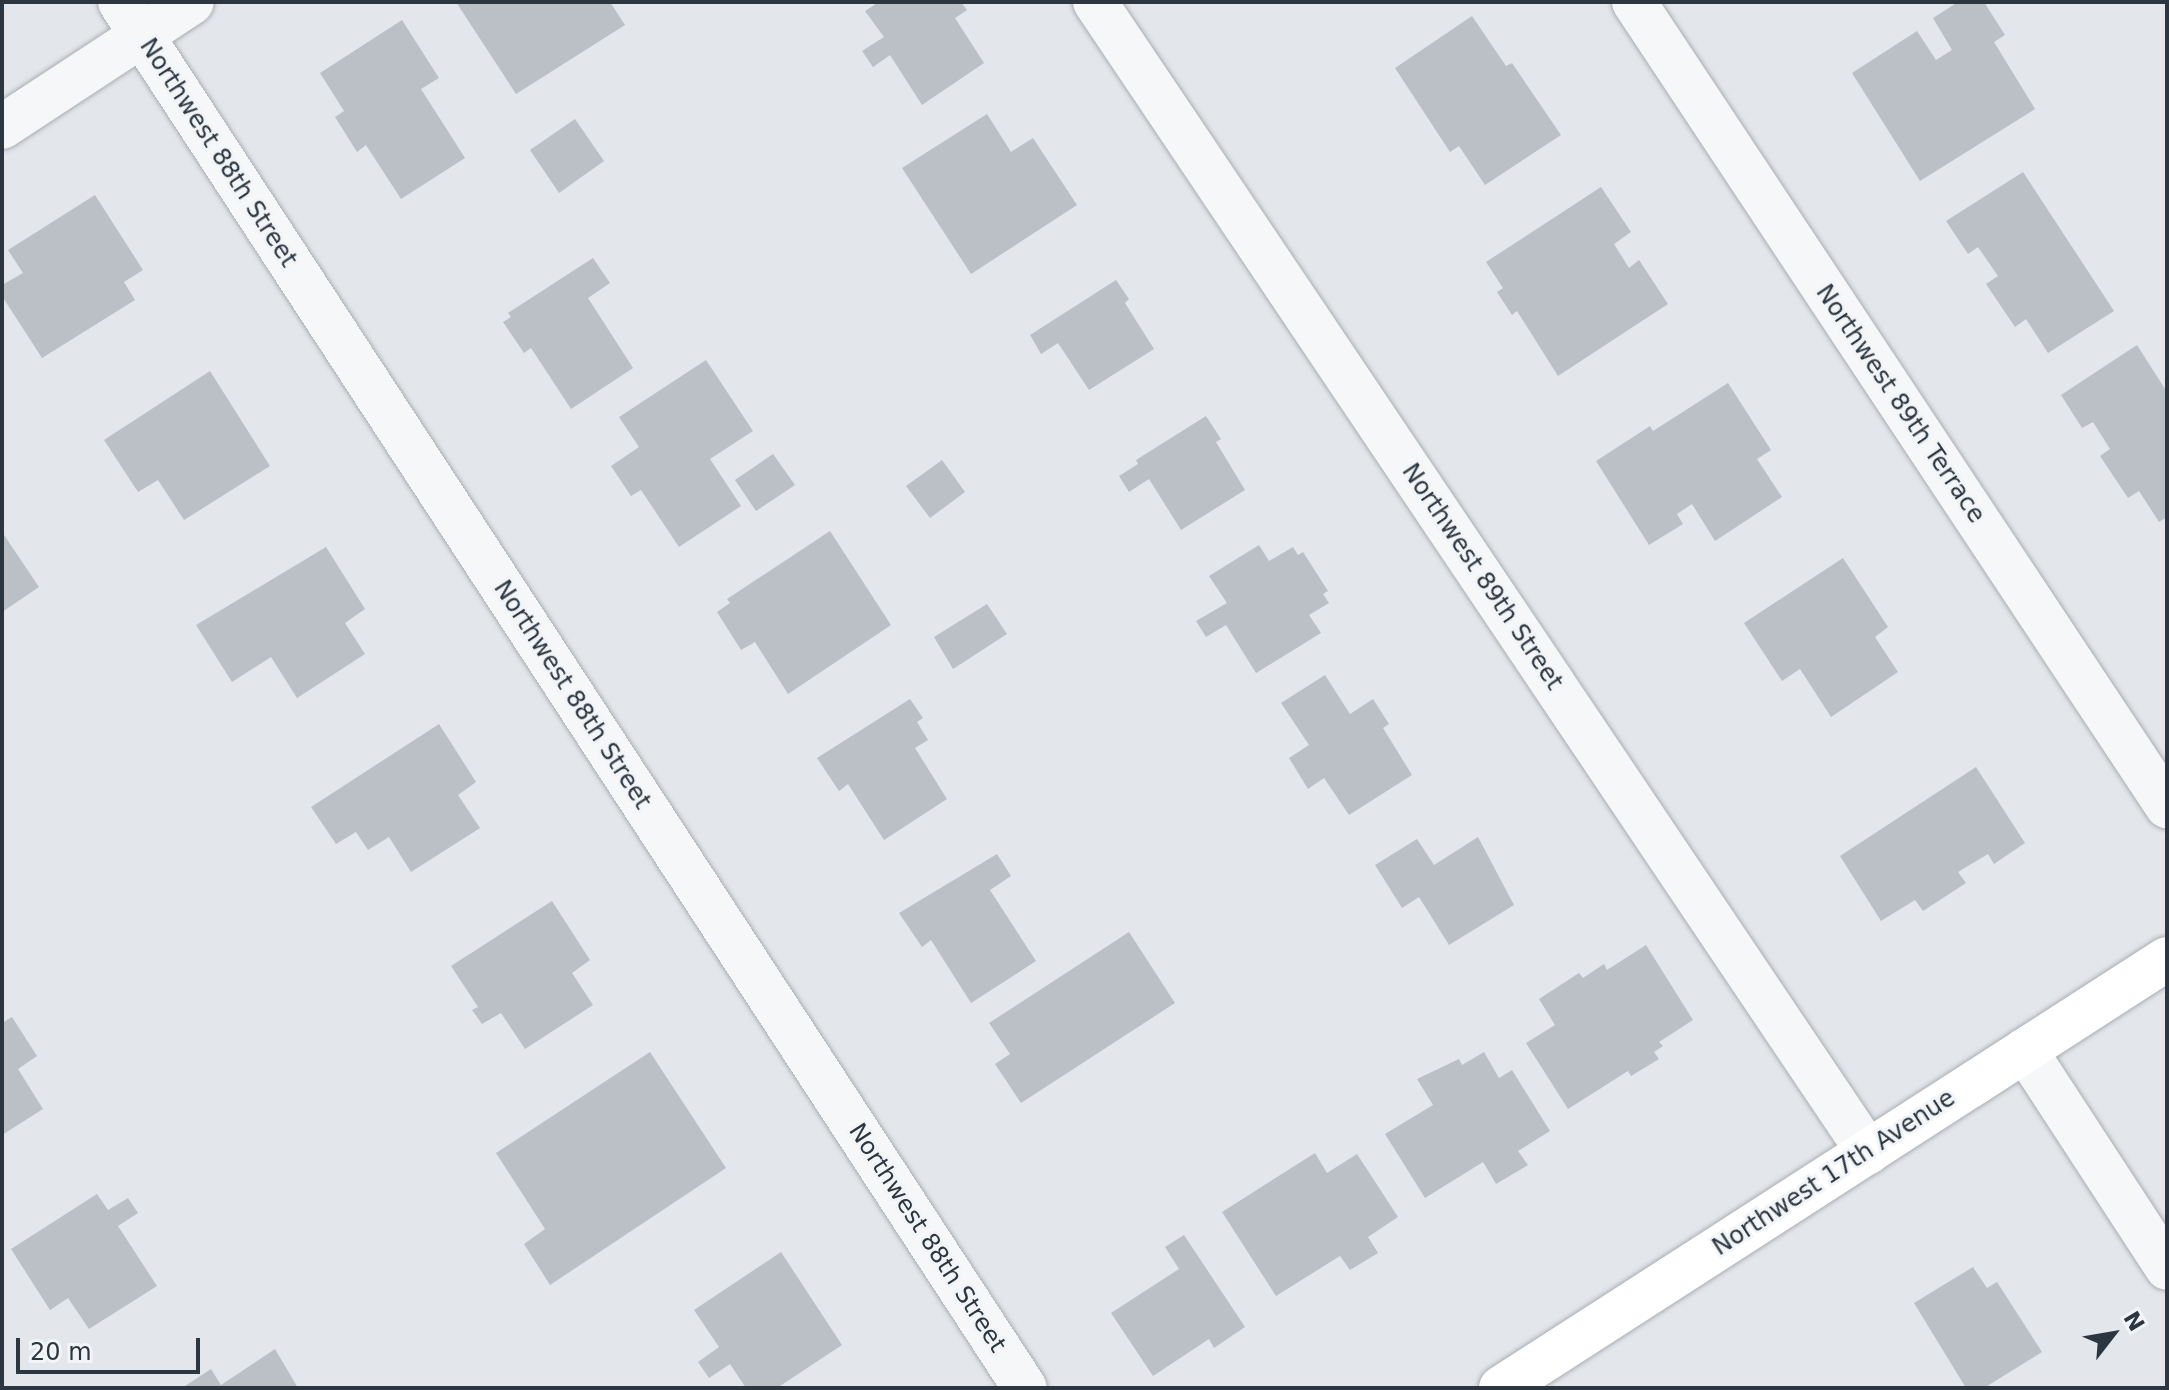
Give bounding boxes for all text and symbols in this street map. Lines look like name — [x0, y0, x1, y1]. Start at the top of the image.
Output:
street label: Northwest 88th Street — [133, 33, 303, 273]
street label: Northwest 89th Terrace — [1809, 279, 1991, 529]
street label: Northwest 89th Street — [1395, 458, 1569, 696]
street label: Northwest 88th Street — [487, 575, 657, 815]
street label: Northwest 17th Avenue — [1707, 1084, 1961, 1262]
street label: Northwest 88th Street — [842, 1118, 1012, 1358]
north arrow — [2073, 1294, 2153, 1374]
text: N — [2119, 1307, 2149, 1336]
scale bar — [20, 1322, 204, 1372]
text: 20 m — [30, 1338, 92, 1366]

